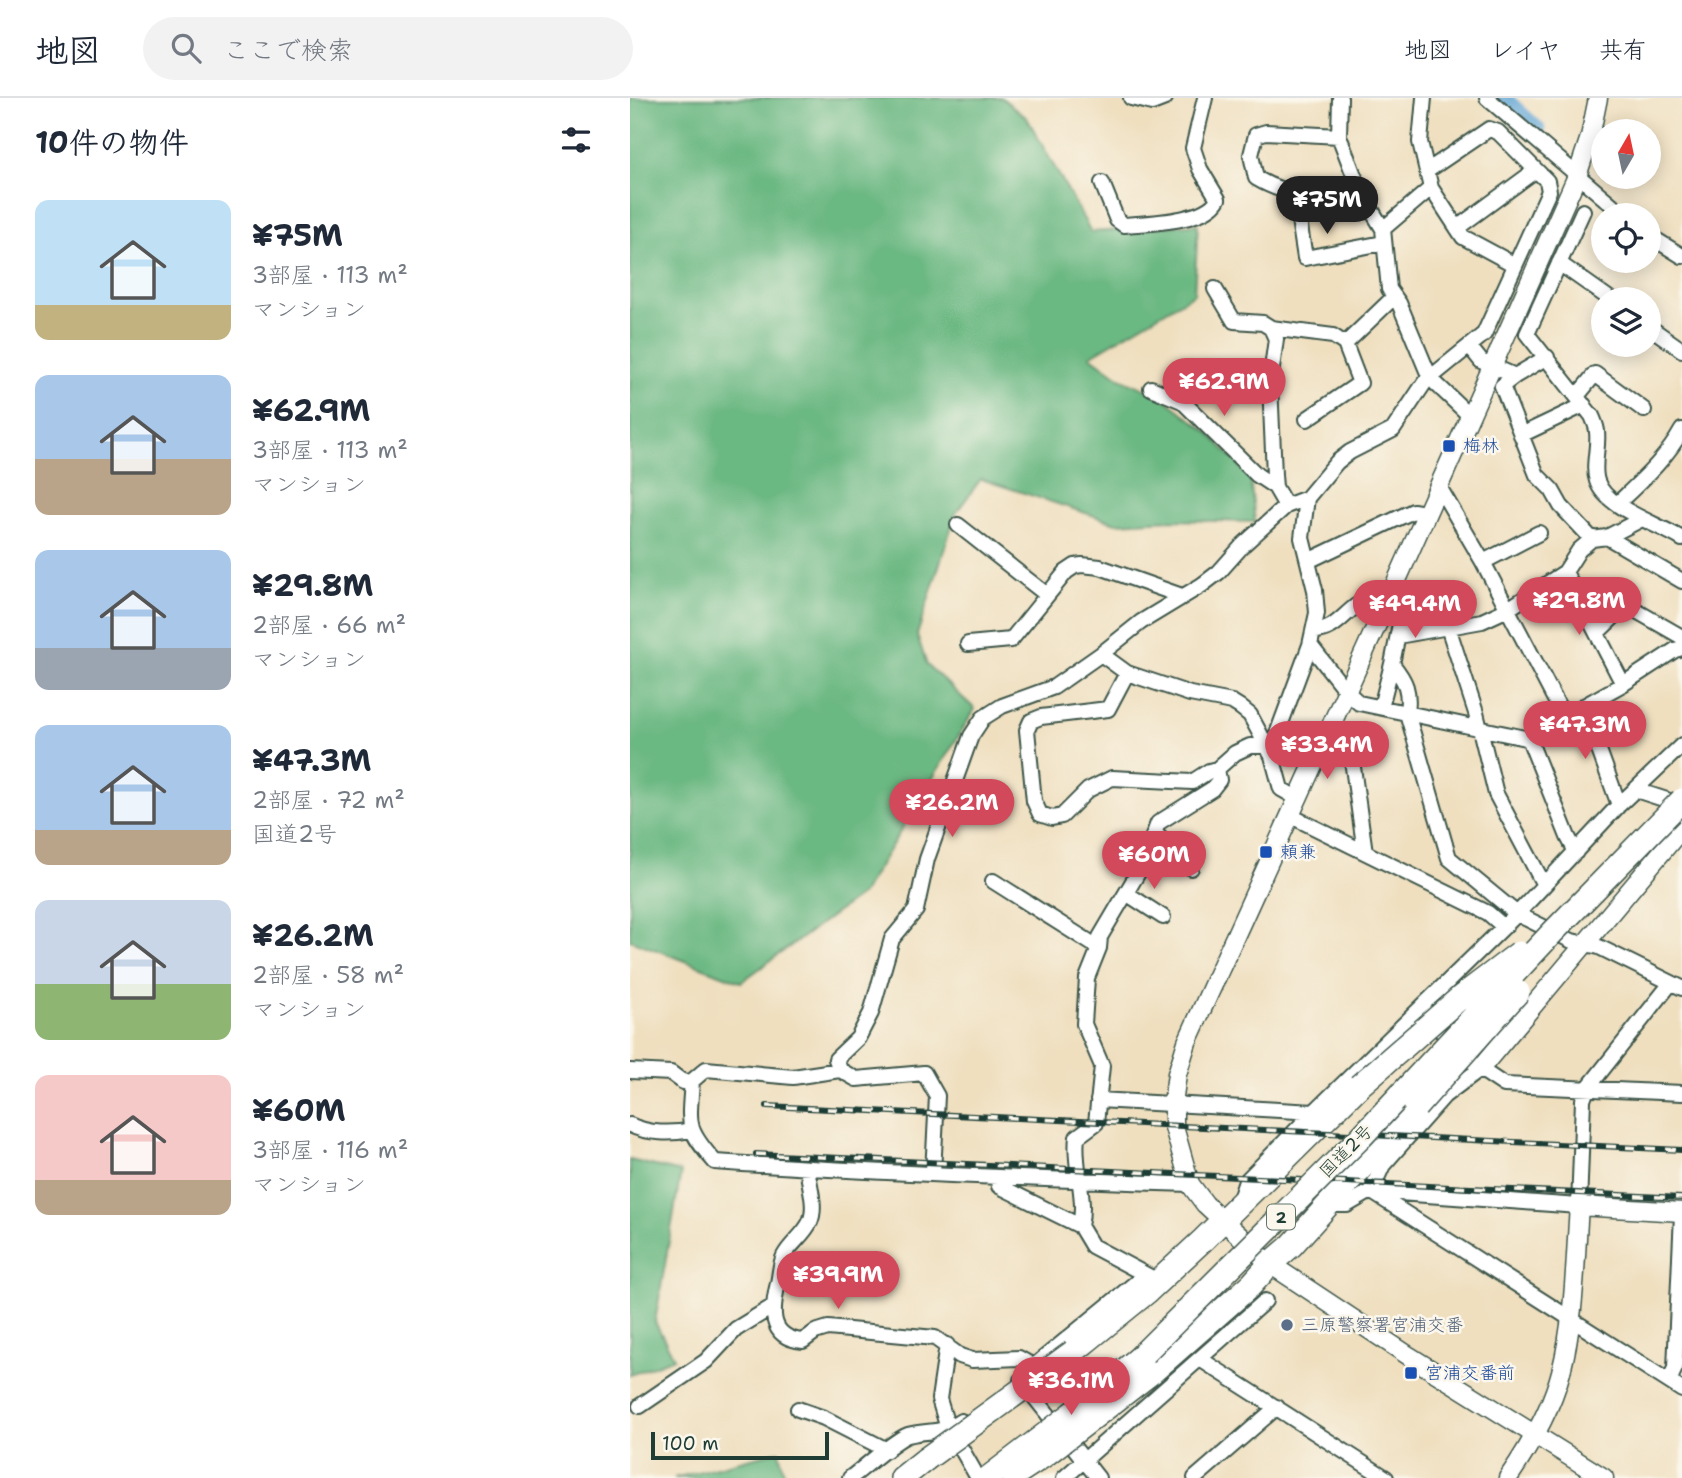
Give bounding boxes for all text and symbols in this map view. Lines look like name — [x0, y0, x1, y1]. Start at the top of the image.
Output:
search box — [143, 17, 633, 80]
text: 地図 — [35, 28, 101, 73]
icon: search — [167, 29, 205, 67]
text: ここで検索 — [223, 32, 353, 67]
text: 地図 — [1404, 34, 1452, 66]
text: レイヤ — [1490, 34, 1561, 66]
text: 共有 — [1599, 34, 1647, 66]
north arrow — [1591, 119, 1661, 189]
map controls — [1591, 119, 1661, 357]
icon: filters — [557, 121, 595, 159]
text: 10件の物件 — [35, 122, 189, 163]
pin: ¥75M — [1286, 176, 1368, 236]
text: ¥75M — [1292, 184, 1362, 214]
button: locate — [1591, 203, 1661, 273]
text: ¥75M — [252, 215, 343, 256]
icon: home — [91, 228, 175, 312]
text: 3部屋 · 113 m² — [252, 260, 408, 290]
button: layers — [1591, 287, 1661, 357]
text: マンション — [252, 294, 366, 324]
pin: ¥62.9M — [1167, 358, 1281, 418]
text: ¥62.9M — [1179, 366, 1269, 396]
text: ¥62.9M — [252, 390, 370, 431]
icon: home — [91, 403, 175, 487]
place label: 梅林 — [1463, 434, 1499, 458]
text: 3部屋 · 113 m² — [252, 435, 408, 465]
marker: 梅林 — [1441, 438, 1457, 454]
text: マンション — [252, 469, 366, 499]
text: ¥29.8M — [252, 565, 373, 606]
icon: home — [91, 578, 175, 662]
pin: ¥29.8M — [1522, 578, 1636, 637]
pin: ¥49.4M — [1358, 580, 1472, 640]
text: ¥29.8M — [1533, 585, 1625, 615]
text: ¥49.4M — [1369, 588, 1461, 618]
text: 2部屋 · 66 m² — [252, 610, 406, 640]
text: マンション — [252, 644, 366, 674]
pin: ¥47.3M — [1528, 702, 1642, 761]
text: ¥47.3M — [1539, 709, 1631, 739]
pin: ¥33.4M — [1270, 722, 1384, 781]
text: ¥33.4M — [1281, 729, 1373, 759]
text: ¥47.3M — [252, 740, 371, 781]
icon: home — [91, 753, 175, 837]
pin: ¥26.2M — [895, 780, 1009, 839]
text: 2部屋 · 72 m² — [252, 785, 405, 815]
text: ¥26.2M — [905, 787, 999, 817]
text: 国道2号 — [252, 819, 337, 849]
pin: ¥60M — [1113, 832, 1195, 891]
text: ¥60M — [1118, 839, 1190, 869]
place label: 頼兼 — [1280, 840, 1316, 864]
marker: 頼兼 — [1258, 844, 1274, 860]
text: ¥26.2M — [252, 915, 374, 956]
icon: home — [91, 928, 175, 1012]
text: 2部屋 · 58 m² — [252, 960, 404, 990]
text: マンション — [252, 994, 366, 1024]
text: ¥60M — [252, 1090, 346, 1131]
icon: home — [91, 1103, 175, 1187]
street label: 国道2号 — [1314, 1119, 1378, 1183]
text: 3部屋 · 116 m² — [252, 1135, 408, 1165]
text: マンション — [252, 1169, 366, 1199]
road number: 2 — [1267, 1204, 1295, 1230]
pin: ¥39.9M — [781, 1252, 895, 1311]
text: ¥39.9M — [793, 1259, 883, 1289]
place label: 三原警察署宮浦交番 — [1301, 1313, 1463, 1337]
marker: 三原警察署宮浦交番 — [1279, 1317, 1295, 1333]
pin: ¥36.1M — [1014, 1358, 1128, 1417]
place label: 宮浦交番前 — [1425, 1361, 1515, 1385]
text: ¥36.1M — [1028, 1365, 1114, 1395]
marker: 宮浦交番前 — [1403, 1365, 1419, 1381]
scale bar — [651, 1429, 830, 1461]
text: 100 m — [662, 1431, 719, 1456]

